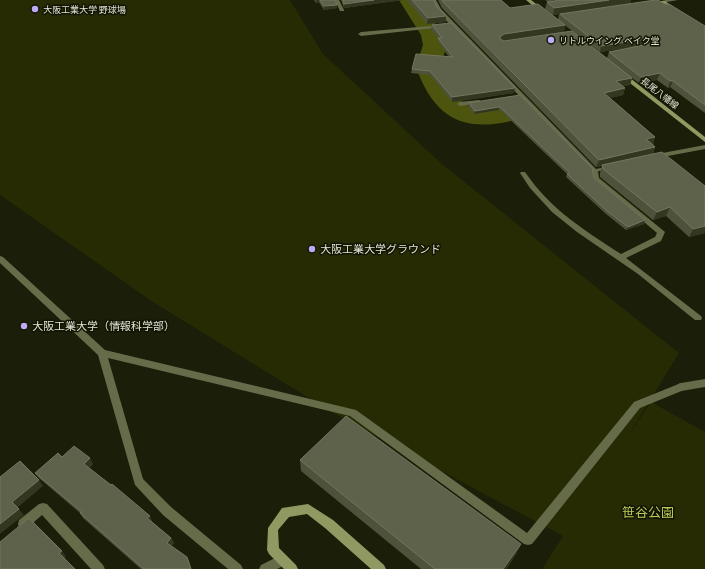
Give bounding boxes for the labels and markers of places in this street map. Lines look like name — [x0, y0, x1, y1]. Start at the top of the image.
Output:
marker: 大阪工業大学 野球場 — [30, 4, 40, 14]
place label: 大阪工業大学 野球場 — [43, 4, 126, 15]
marker: リトルウイング ベイク堂 — [546, 35, 556, 45]
place label: リトルウイング ベイク堂 — [559, 35, 660, 46]
place label: 大阪工業大学グラウンド — [320, 242, 441, 256]
marker: 大阪工業大学グラウンド — [307, 244, 317, 254]
place label: 大阪工業大学（情報科学部） — [32, 319, 175, 333]
marker: 大阪工業大学（情報科学部） — [19, 321, 29, 331]

